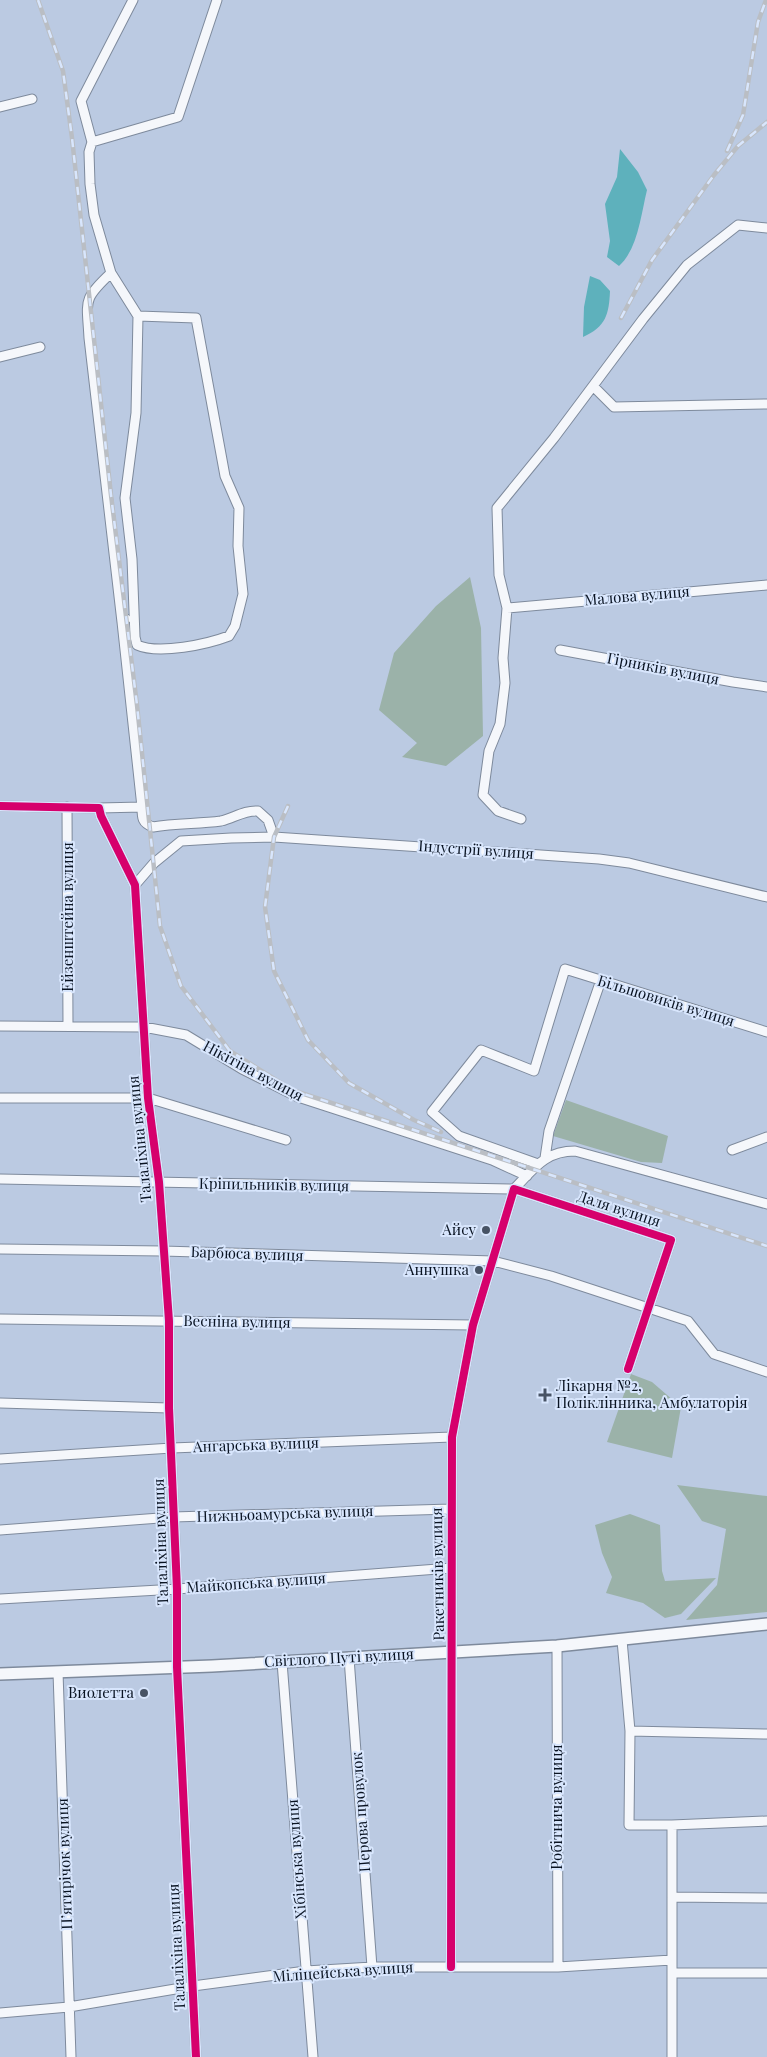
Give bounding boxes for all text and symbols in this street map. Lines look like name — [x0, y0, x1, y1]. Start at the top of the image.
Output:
street label: Малова вулиця — [583, 580, 690, 610]
street label: Гірників вулиця — [606, 647, 721, 689]
street label: Індустрії вулиця — [418, 835, 534, 863]
street label: Ейзенштейна вулиця — [57, 842, 77, 992]
street label: Більшовиків вулиця — [595, 970, 737, 1030]
street label: Нікітіна вулиця — [200, 1035, 307, 1105]
street label: Талаліхіна вулиця — [122, 1075, 156, 1203]
street label: Кріпильників вулиця — [199, 1173, 349, 1195]
street label: Даля вулиця — [575, 1185, 663, 1231]
place label: Айсу — [441, 1219, 476, 1239]
marker: Айсу — [480, 1224, 492, 1236]
street label: Барбюса вулиця — [190, 1241, 304, 1265]
place label: Аннушка — [404, 1259, 470, 1279]
marker: Аннушка — [473, 1264, 485, 1276]
street label: Весніна вулиця — [183, 1310, 291, 1332]
place label: Лікарня №2, Поліклінника, Амбулаторія — [555, 1375, 747, 1412]
marker: Лікарня №2, Поліклінника, Амбулаторія — [538, 1388, 552, 1402]
street label: Ангарська вулиця — [192, 1432, 319, 1456]
street label: Талаліхіна вулиця — [148, 1478, 172, 1606]
street label: Нижньоамурська вулиця — [196, 1500, 374, 1526]
street label: Ракетників вулиця — [426, 1507, 448, 1641]
street label: Майкопська вулиця — [186, 1567, 326, 1597]
street label: Світлого Путі вулиця — [264, 1643, 414, 1671]
place label: Виолетта — [68, 1682, 135, 1702]
marker: Виолетта — [138, 1687, 150, 1699]
street label: Робітнича вулиця — [546, 1744, 566, 1870]
street label: Перова провулок — [346, 1751, 374, 1873]
street label: П’ятирічок вулиця — [52, 1798, 76, 1930]
street label: Хібінська вулиця — [282, 1799, 310, 1920]
street label: Талаліхіна вулиця — [163, 1883, 189, 2011]
street label: Міліцейська вулиця — [272, 1956, 414, 1986]

